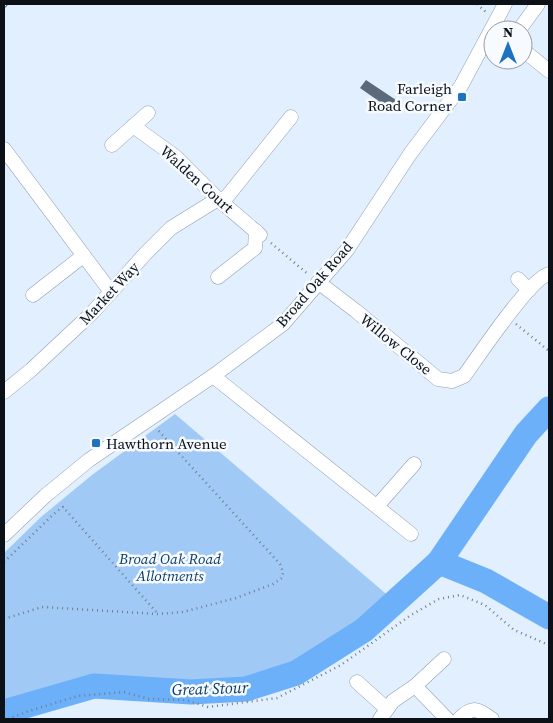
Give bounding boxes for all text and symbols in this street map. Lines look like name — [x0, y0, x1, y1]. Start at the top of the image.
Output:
north arrow — [483, 20, 533, 70]
text: N — [503, 22, 513, 42]
place label: Farleigh Road Corner — [367, 78, 453, 116]
marker: Farleigh Road Corner — [456, 91, 468, 103]
street label: Walden Court — [156, 140, 238, 218]
street label: Broad Oak Road — [271, 236, 357, 331]
street label: Market Way — [74, 257, 144, 329]
street label: Willow Close — [356, 308, 437, 380]
place label: Hawthorn Avenue — [106, 433, 227, 454]
marker: Hawthorn Avenue — [90, 437, 102, 449]
park label: Broad Oak Road Allotments — [118, 548, 221, 586]
water label: Great Stour — [172, 676, 249, 700]

